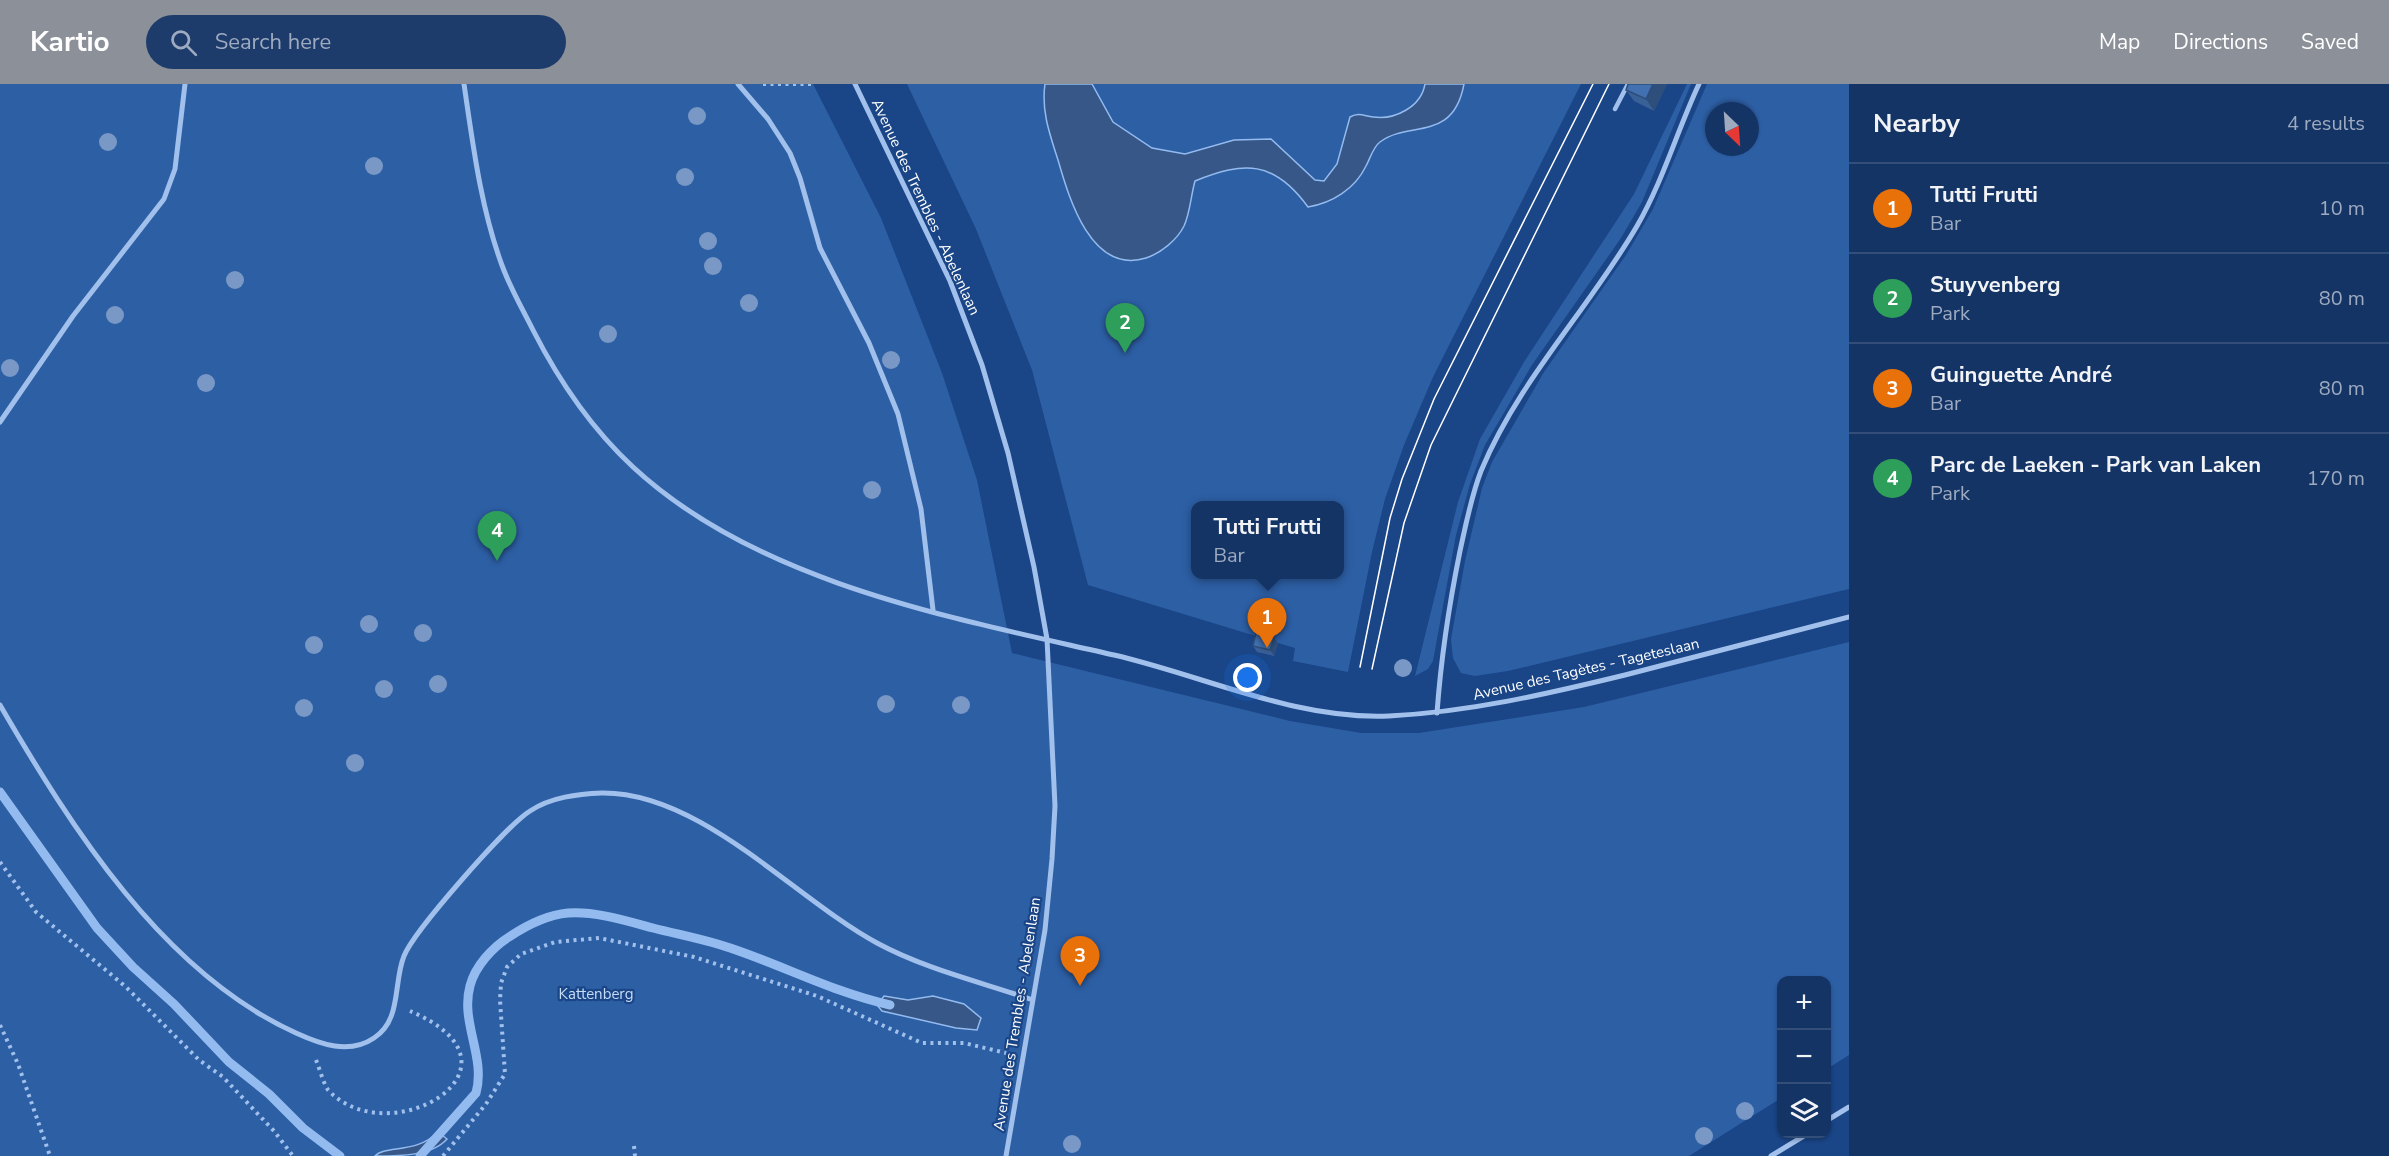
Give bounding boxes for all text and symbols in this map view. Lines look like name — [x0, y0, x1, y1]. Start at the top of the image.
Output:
search box — [146, 15, 566, 69]
text: Kartio — [30, 23, 110, 61]
icon: search — [167, 26, 200, 59]
text: Search here — [215, 27, 331, 57]
text: Map — [2099, 28, 2140, 56]
text: Directions — [2173, 28, 2268, 56]
text: Saved — [2301, 28, 2359, 56]
street label: Avenue des Trembles - Abelenlaan — [867, 96, 985, 318]
north arrow — [1705, 102, 1759, 156]
text: Nearby — [1873, 106, 1960, 141]
text: 4 results — [2287, 110, 2365, 137]
text: Tutti Frutti — [1930, 180, 2038, 210]
text: 1 — [1887, 195, 1899, 222]
text: 10 m — [2319, 195, 2365, 222]
text: Bar — [1930, 210, 1961, 237]
text: Stuyvenberg — [1930, 270, 2060, 300]
text: 2 — [1887, 285, 1899, 312]
text: 80 m — [2319, 285, 2365, 312]
text: Park — [1930, 300, 1970, 327]
pin: 2 — [1106, 304, 1144, 353]
text: Guinguette André — [1930, 360, 2112, 390]
text: 3 — [1887, 375, 1899, 402]
text: 80 m — [2319, 375, 2365, 402]
text: Bar — [1930, 390, 1961, 417]
text: Parc de Laeken - Park van Laken — [1930, 450, 2261, 480]
text: 4 — [1887, 465, 1899, 492]
text: 170 m — [2307, 465, 2365, 492]
text: Park — [1930, 480, 1970, 507]
popup — [1191, 501, 1344, 579]
pin: 4 — [478, 512, 516, 561]
text: Tutti Frutti — [1214, 512, 1321, 542]
text: Bar — [1214, 542, 1245, 569]
pin: 1 — [1248, 598, 1286, 648]
street label: Avenue des Tagètes - Tageteslaan — [1471, 633, 1701, 705]
your location — [1233, 663, 1262, 692]
street label: Avenue des Trembles - Abelenlaan — [989, 896, 1045, 1132]
pin: 3 — [1060, 936, 1100, 986]
map controls — [1777, 976, 1831, 1138]
button: + — [1777, 976, 1831, 1030]
park label: Kattenberg — [559, 984, 633, 1004]
button: − — [1777, 1030, 1831, 1084]
button: layers — [1777, 1084, 1831, 1138]

